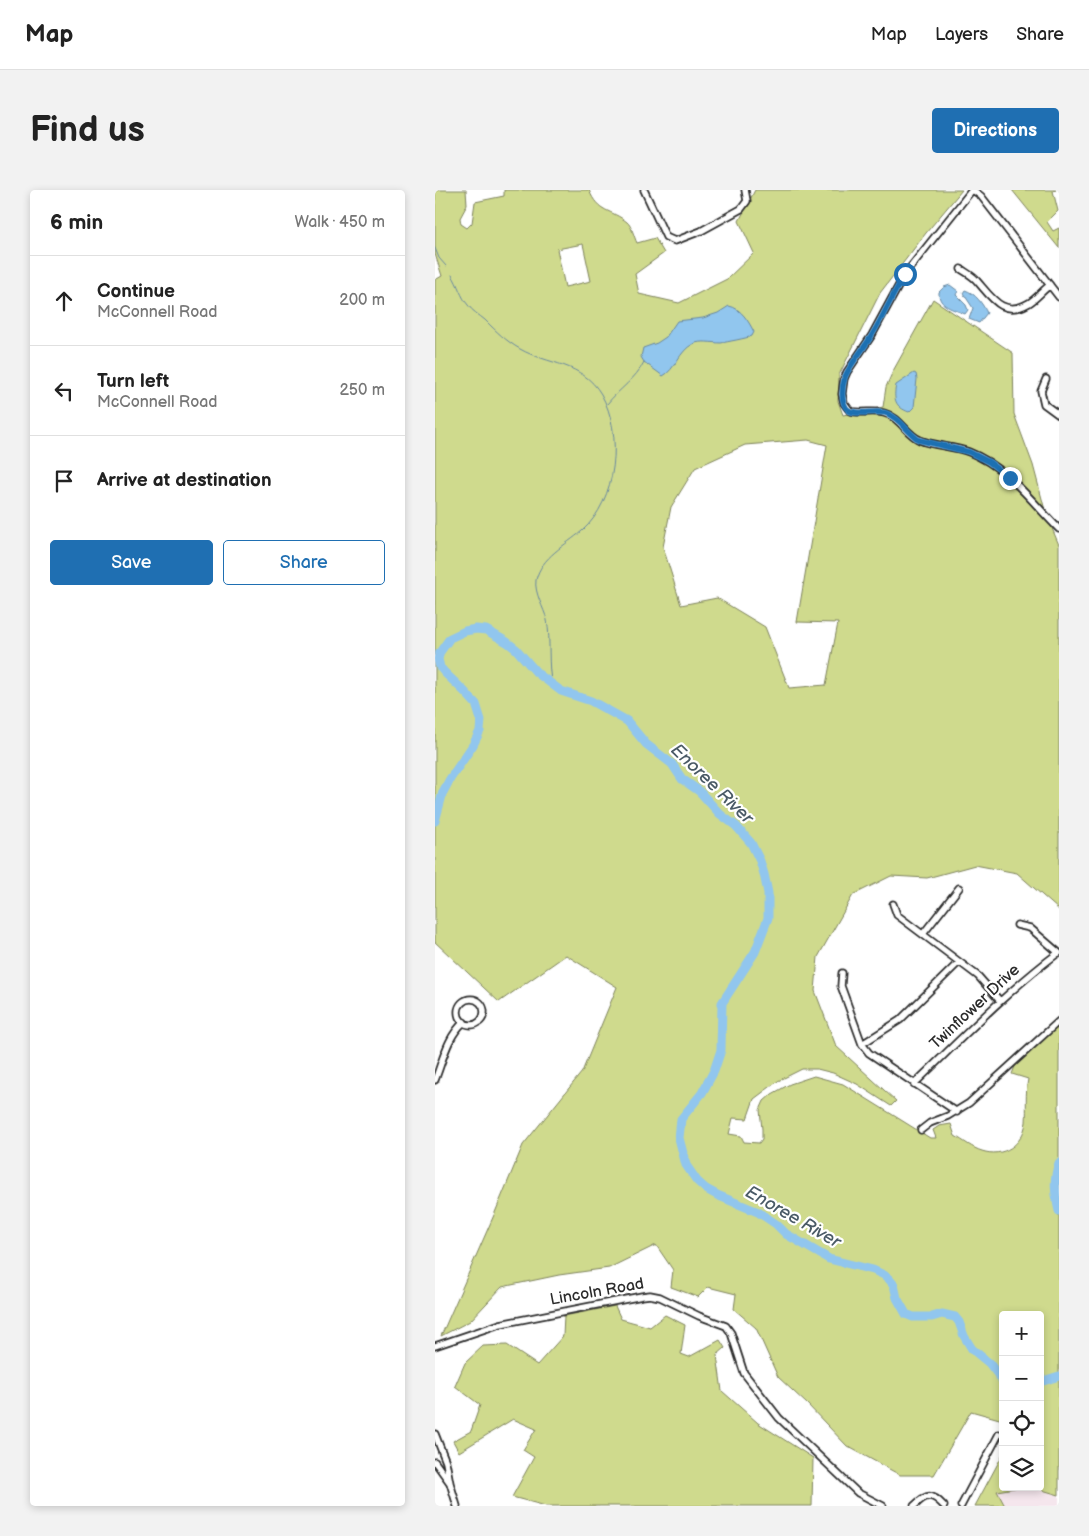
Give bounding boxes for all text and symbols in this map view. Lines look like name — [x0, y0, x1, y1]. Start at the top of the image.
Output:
text: Map — [25, 20, 73, 49]
text: Map — [871, 24, 907, 45]
text: Layers — [935, 24, 988, 45]
text: Share — [1016, 24, 1064, 45]
button: Directions — [932, 108, 1059, 153]
text: Find us — [30, 109, 145, 152]
text: 6 min — [50, 210, 103, 235]
text: Walk · 450 m — [295, 213, 385, 232]
route start — [894, 263, 917, 286]
text: Continue — [97, 280, 175, 303]
icon: ahead — [50, 287, 78, 315]
text: 200 m — [339, 291, 385, 310]
text: McConnell Road — [97, 303, 217, 322]
text: Turn left — [97, 370, 169, 393]
icon: left — [50, 377, 78, 405]
text: 250 m — [339, 381, 385, 400]
text: McConnell Road — [97, 393, 217, 412]
icon: arrive — [50, 467, 78, 495]
route end — [999, 467, 1022, 490]
text: Arrive at destination — [97, 469, 272, 492]
button: Save — [50, 540, 213, 585]
button: Share — [223, 540, 385, 585]
water label: Enoree River — [666, 740, 759, 830]
street label: Twinflower Drive — [926, 960, 1024, 1054]
water label: Enoree River — [742, 1181, 846, 1253]
street label: Lincoln Road — [548, 1274, 646, 1310]
map controls — [999, 1311, 1044, 1491]
button: + — [999, 1311, 1044, 1356]
button: − — [999, 1356, 1044, 1401]
button: locate — [999, 1401, 1044, 1446]
button: layers — [999, 1446, 1044, 1491]

